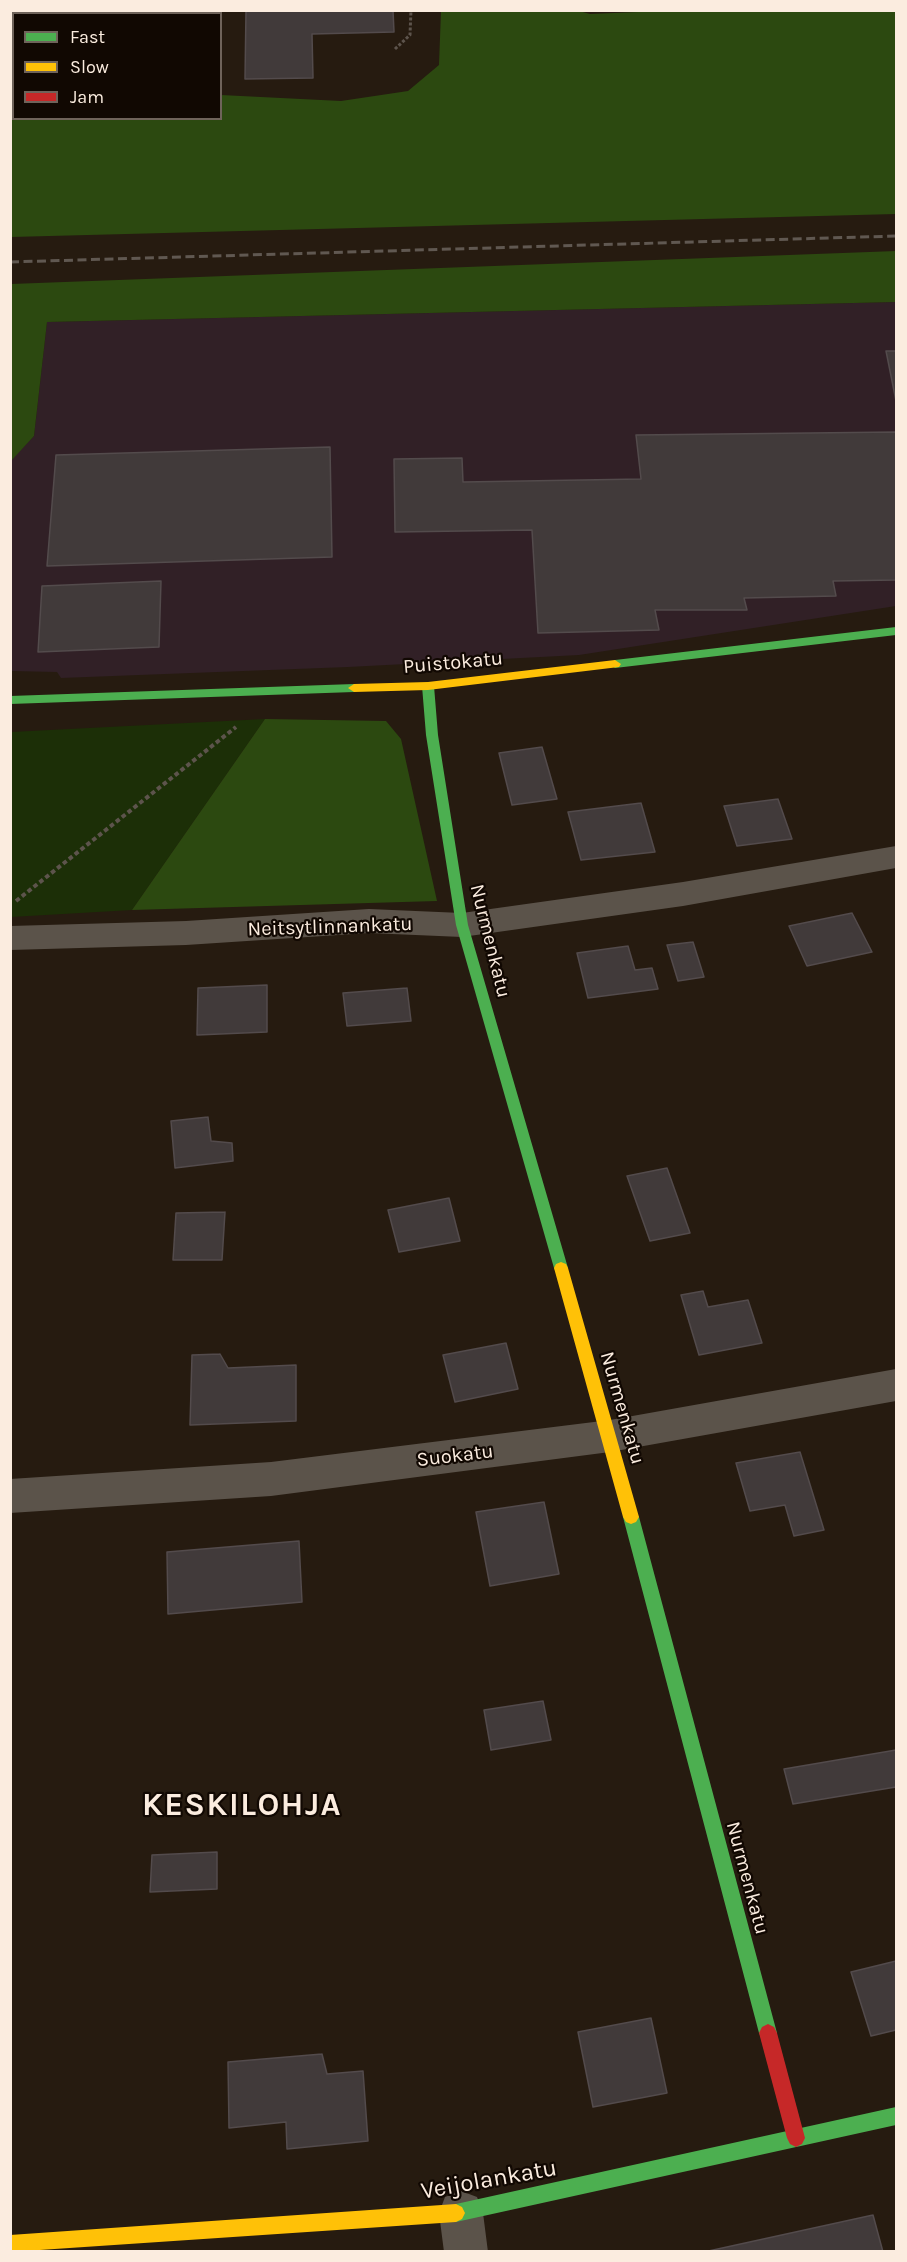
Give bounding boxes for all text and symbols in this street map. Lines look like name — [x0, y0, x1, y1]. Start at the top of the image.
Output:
legend — [12, 12, 222, 120]
text: Fast — [70, 26, 105, 48]
text: Slow — [70, 56, 109, 78]
text: Jam — [70, 86, 104, 108]
street label: Puistokatu — [402, 647, 504, 679]
street label: Nurmenkatu — [464, 882, 516, 1000]
street label: Neitsytlinnankatu — [247, 912, 413, 942]
street label: Nurmenkatu — [594, 1349, 650, 1467]
street label: Suokatu — [415, 1439, 495, 1473]
district label: KESKILOHJA — [142, 1787, 342, 1825]
street label: Nurmenkatu — [720, 1819, 774, 1937]
street label: Veijolankatu — [419, 2154, 559, 2206]

